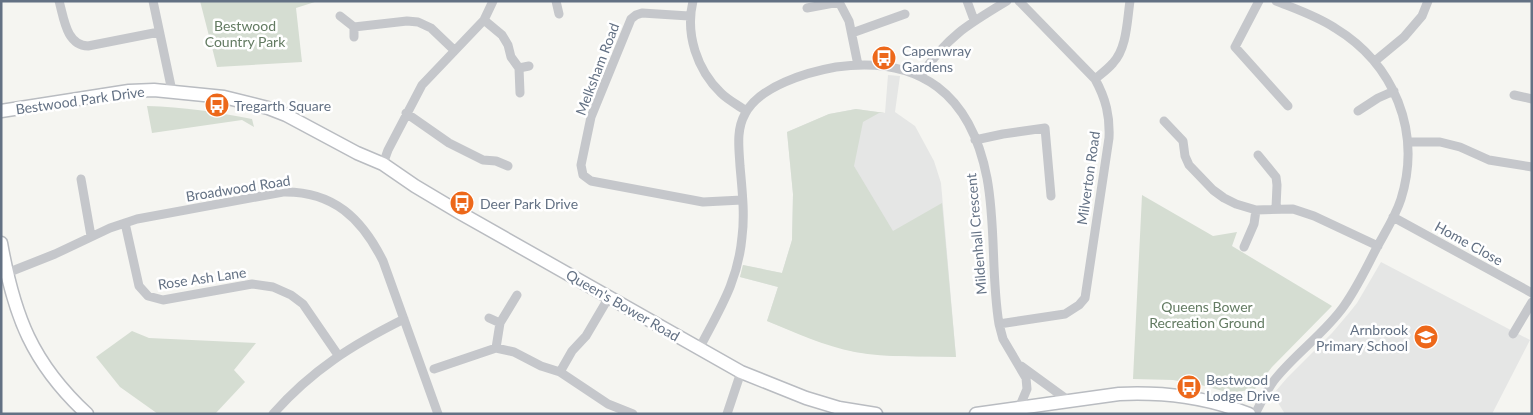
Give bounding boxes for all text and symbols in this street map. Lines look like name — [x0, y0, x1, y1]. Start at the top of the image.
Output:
park label: Bestwood Country Park — [205, 17, 286, 50]
street label: Melksham Road — [572, 20, 622, 118]
place label: Capenwray Gardens — [902, 42, 972, 75]
bus stop icon: Capenwray Gardens — [871, 45, 897, 71]
street label: Bestwood Park Drive — [14, 83, 146, 117]
bus stop icon: Tregarth Square — [204, 92, 230, 118]
place label: Tregarth Square — [234, 97, 331, 114]
street label: Milverton Road — [1073, 130, 1103, 226]
street label: Broadwood Road — [184, 171, 292, 205]
street label: Mildenhall Crescent — [962, 173, 990, 295]
bus stop icon: Deer Park Drive — [449, 190, 475, 216]
place label: Deer Park Drive — [480, 195, 578, 212]
street label: Home Close — [1432, 217, 1506, 269]
street label: Rose Ash Lane — [157, 263, 247, 293]
street label: Queen's Bower Road — [563, 266, 683, 344]
park label: Queens Bower Recreation Ground — [1149, 298, 1265, 331]
place label: Arnbrook Primary School — [1316, 321, 1409, 354]
school or university icon: Arnbrook Primary School — [1413, 324, 1439, 350]
place label: Bestwood Lodge Drive — [1206, 371, 1280, 404]
bus stop icon: Bestwood Lodge Drive — [1176, 374, 1202, 400]

